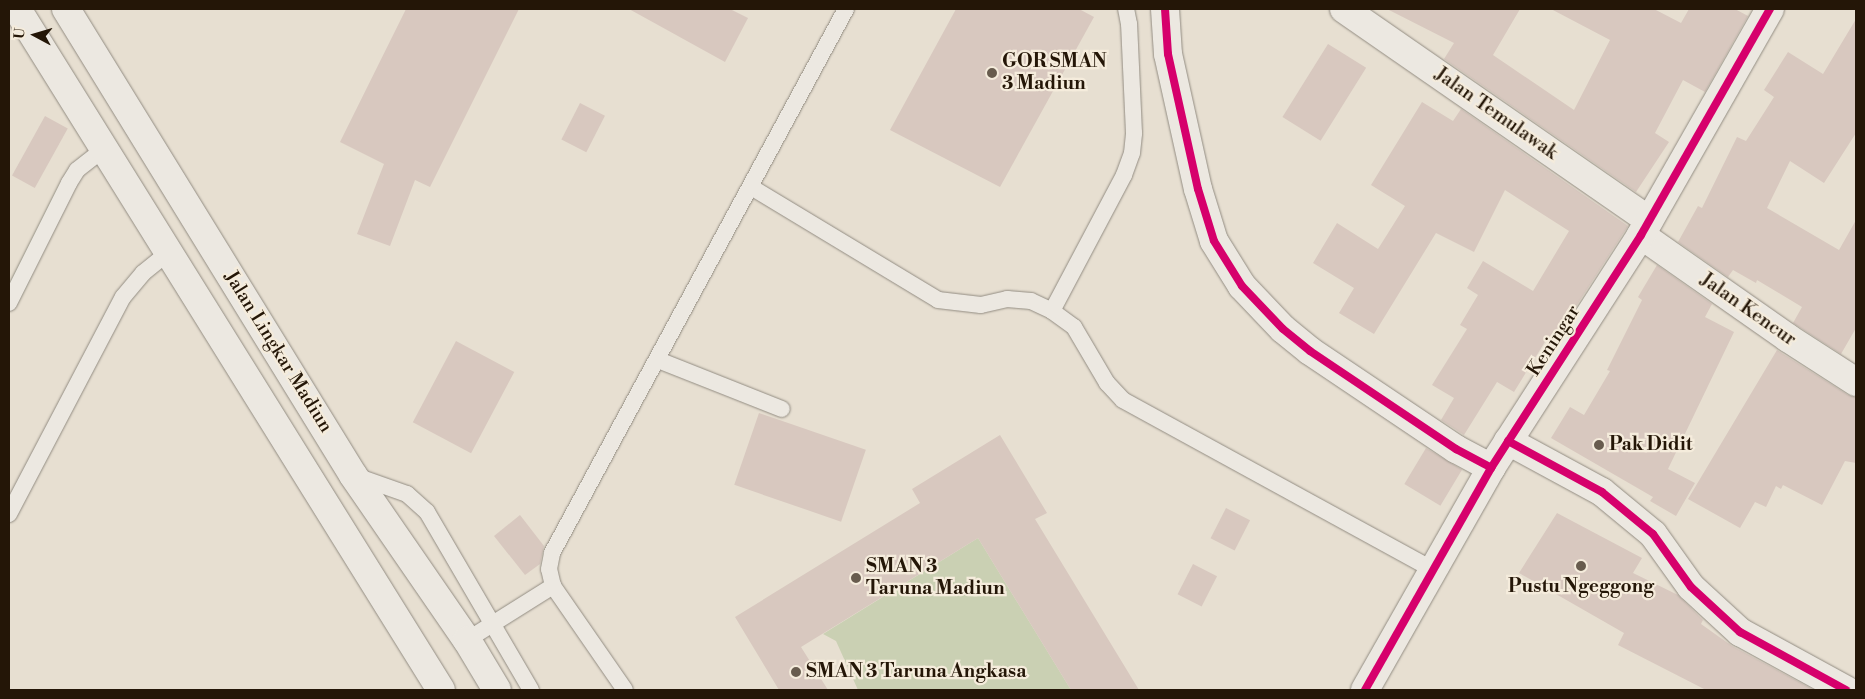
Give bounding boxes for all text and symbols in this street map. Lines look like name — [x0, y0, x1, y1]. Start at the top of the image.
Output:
north arrow — [10, 10, 60, 60]
text: U — [11, 27, 30, 40]
place label: GOR SMAN 3 Madiun — [1002, 51, 1107, 95]
street label: Jalan Temulawak — [1430, 63, 1562, 165]
marker: GOR SMAN 3 Madiun — [986, 67, 998, 79]
street label: Jalan Lingkar Madiun — [219, 267, 337, 437]
street label: Jalan Kencur — [1696, 269, 1800, 351]
street label: Keningar — [1523, 301, 1585, 381]
place label: Pak Didit — [1609, 434, 1693, 456]
marker: Pak Didit — [1593, 439, 1605, 451]
place label: SMAN 3 Taruna Madiun — [866, 556, 1005, 600]
marker: Pustu Ngeggong — [1574, 559, 1588, 573]
marker: SMAN 3 Taruna Madiun — [850, 572, 862, 584]
place label: Pustu Ngeggong — [1508, 576, 1654, 598]
place label: SMAN 3 Taruna Angkasa — [806, 661, 1027, 683]
marker: SMAN 3 Taruna Angkasa — [790, 666, 802, 678]

